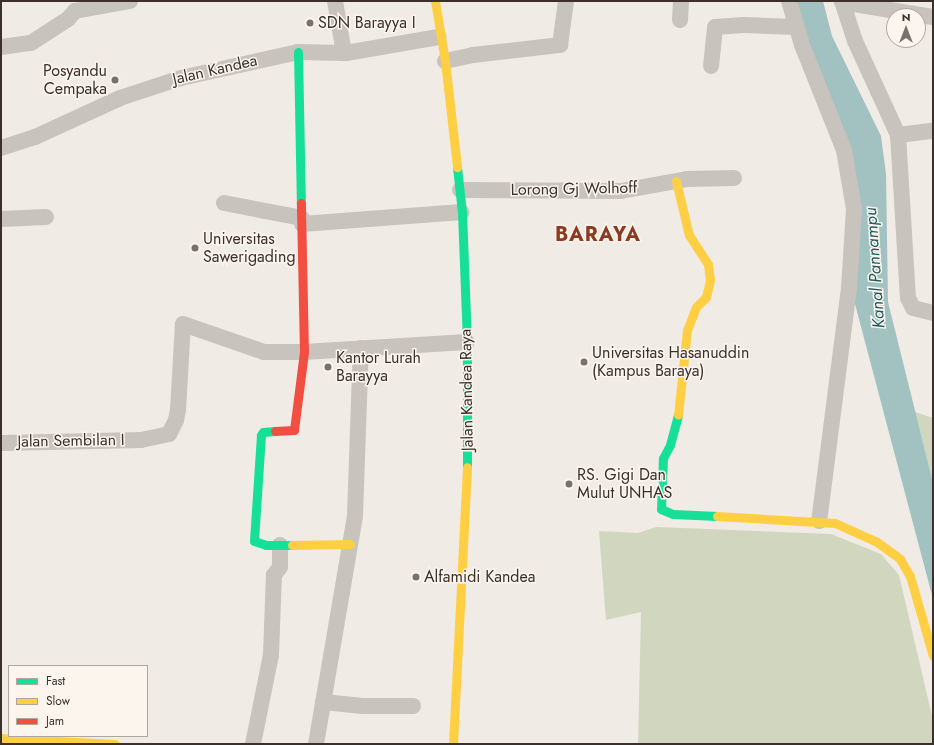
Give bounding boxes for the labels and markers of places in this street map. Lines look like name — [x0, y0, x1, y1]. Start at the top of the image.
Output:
place label: SDN Barayya I — [318, 13, 416, 33]
marker: SDN Barayya I — [305, 18, 315, 28]
place label: Posyandu Cempaka — [43, 61, 107, 99]
marker: Posyandu Cempaka — [110, 75, 120, 85]
place label: Universitas Sawerigading — [203, 229, 296, 267]
marker: Universitas Sawerigading — [190, 243, 200, 253]
place label: Universitas Hasanuddin (Kampus Baraya) — [592, 343, 749, 381]
place label: Kantor Lurah Barayya — [336, 348, 421, 386]
marker: Universitas Hasanuddin (Kampus Baraya) — [579, 357, 589, 367]
marker: Kantor Lurah Barayya — [323, 362, 333, 372]
place label: RS. Gigi Dan Mulut UNHAS — [577, 465, 672, 503]
marker: RS. Gigi Dan Mulut UNHAS — [564, 479, 574, 489]
place label: Alfamidi Kandea — [424, 567, 535, 587]
marker: Alfamidi Kandea — [411, 572, 421, 582]

